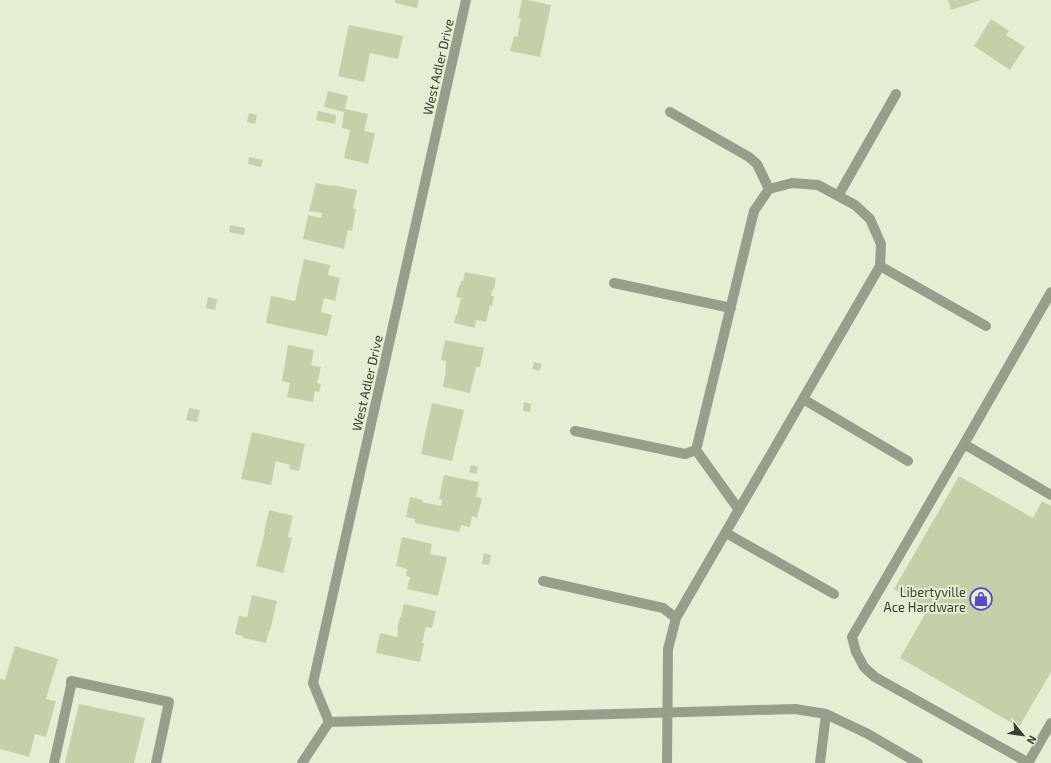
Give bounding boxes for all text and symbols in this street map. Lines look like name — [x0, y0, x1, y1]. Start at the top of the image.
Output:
street label: West Adler Drive — [419, 17, 457, 117]
street label: West Adler Drive — [348, 333, 386, 433]
place label: Libertyville Ace Hardware — [884, 584, 966, 615]
shop icon: Libertyville Ace Hardware — [968, 586, 994, 612]
north arrow — [1003, 715, 1043, 755]
text: N — [1025, 733, 1040, 747]

